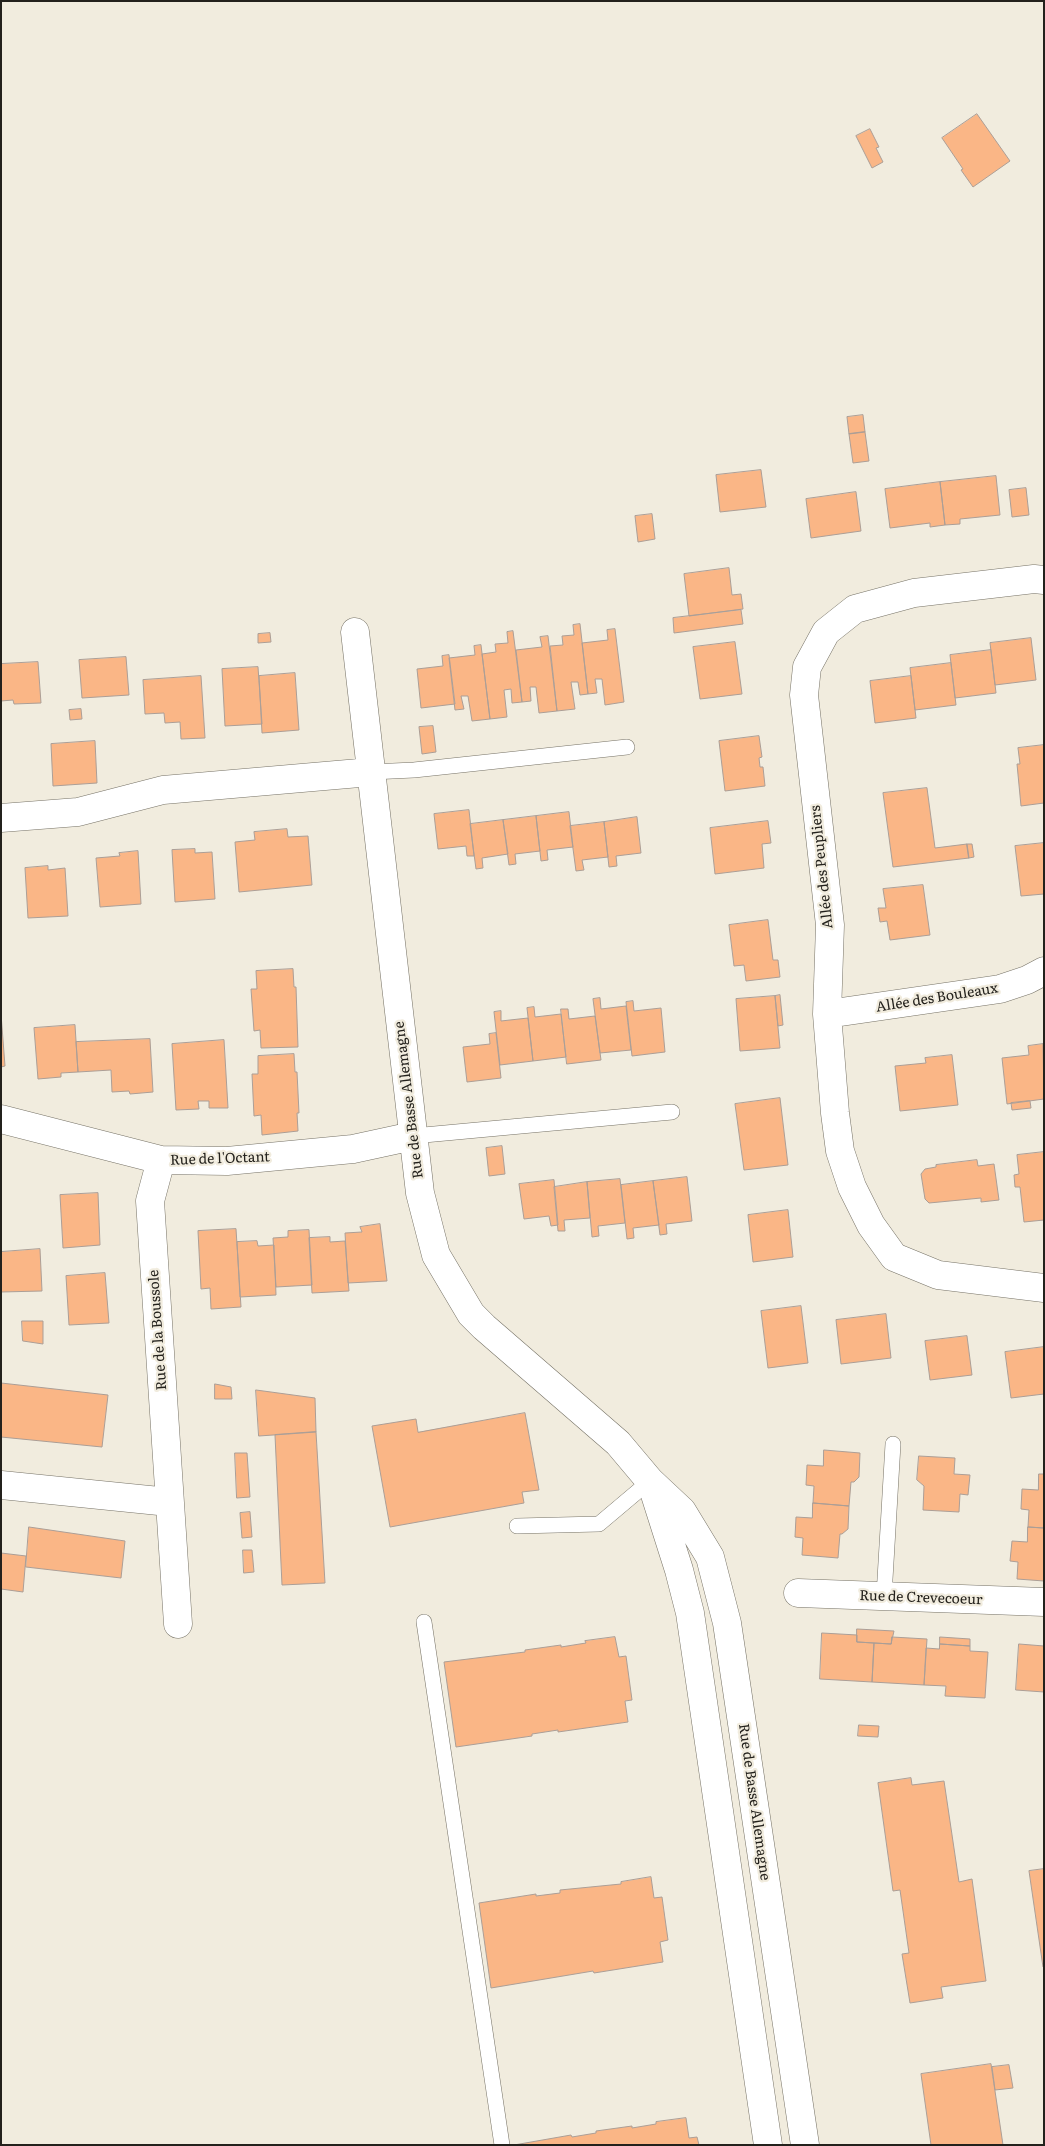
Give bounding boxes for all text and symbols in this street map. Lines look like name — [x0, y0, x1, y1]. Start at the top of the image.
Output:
street label: Allée des Peupliers — [807, 805, 837, 929]
street label: Allée des Bouleaux — [875, 980, 999, 1016]
street label: Rue de Basse Allemagne — [391, 1020, 427, 1180]
street label: Rue de l'Octant — [170, 1149, 270, 1169]
street label: Rue de la Boussole — [145, 1269, 171, 1391]
street label: Rue de Crevecoeur — [859, 1587, 983, 1609]
street label: Rue de Basse Allemagne — [735, 1722, 773, 1882]

